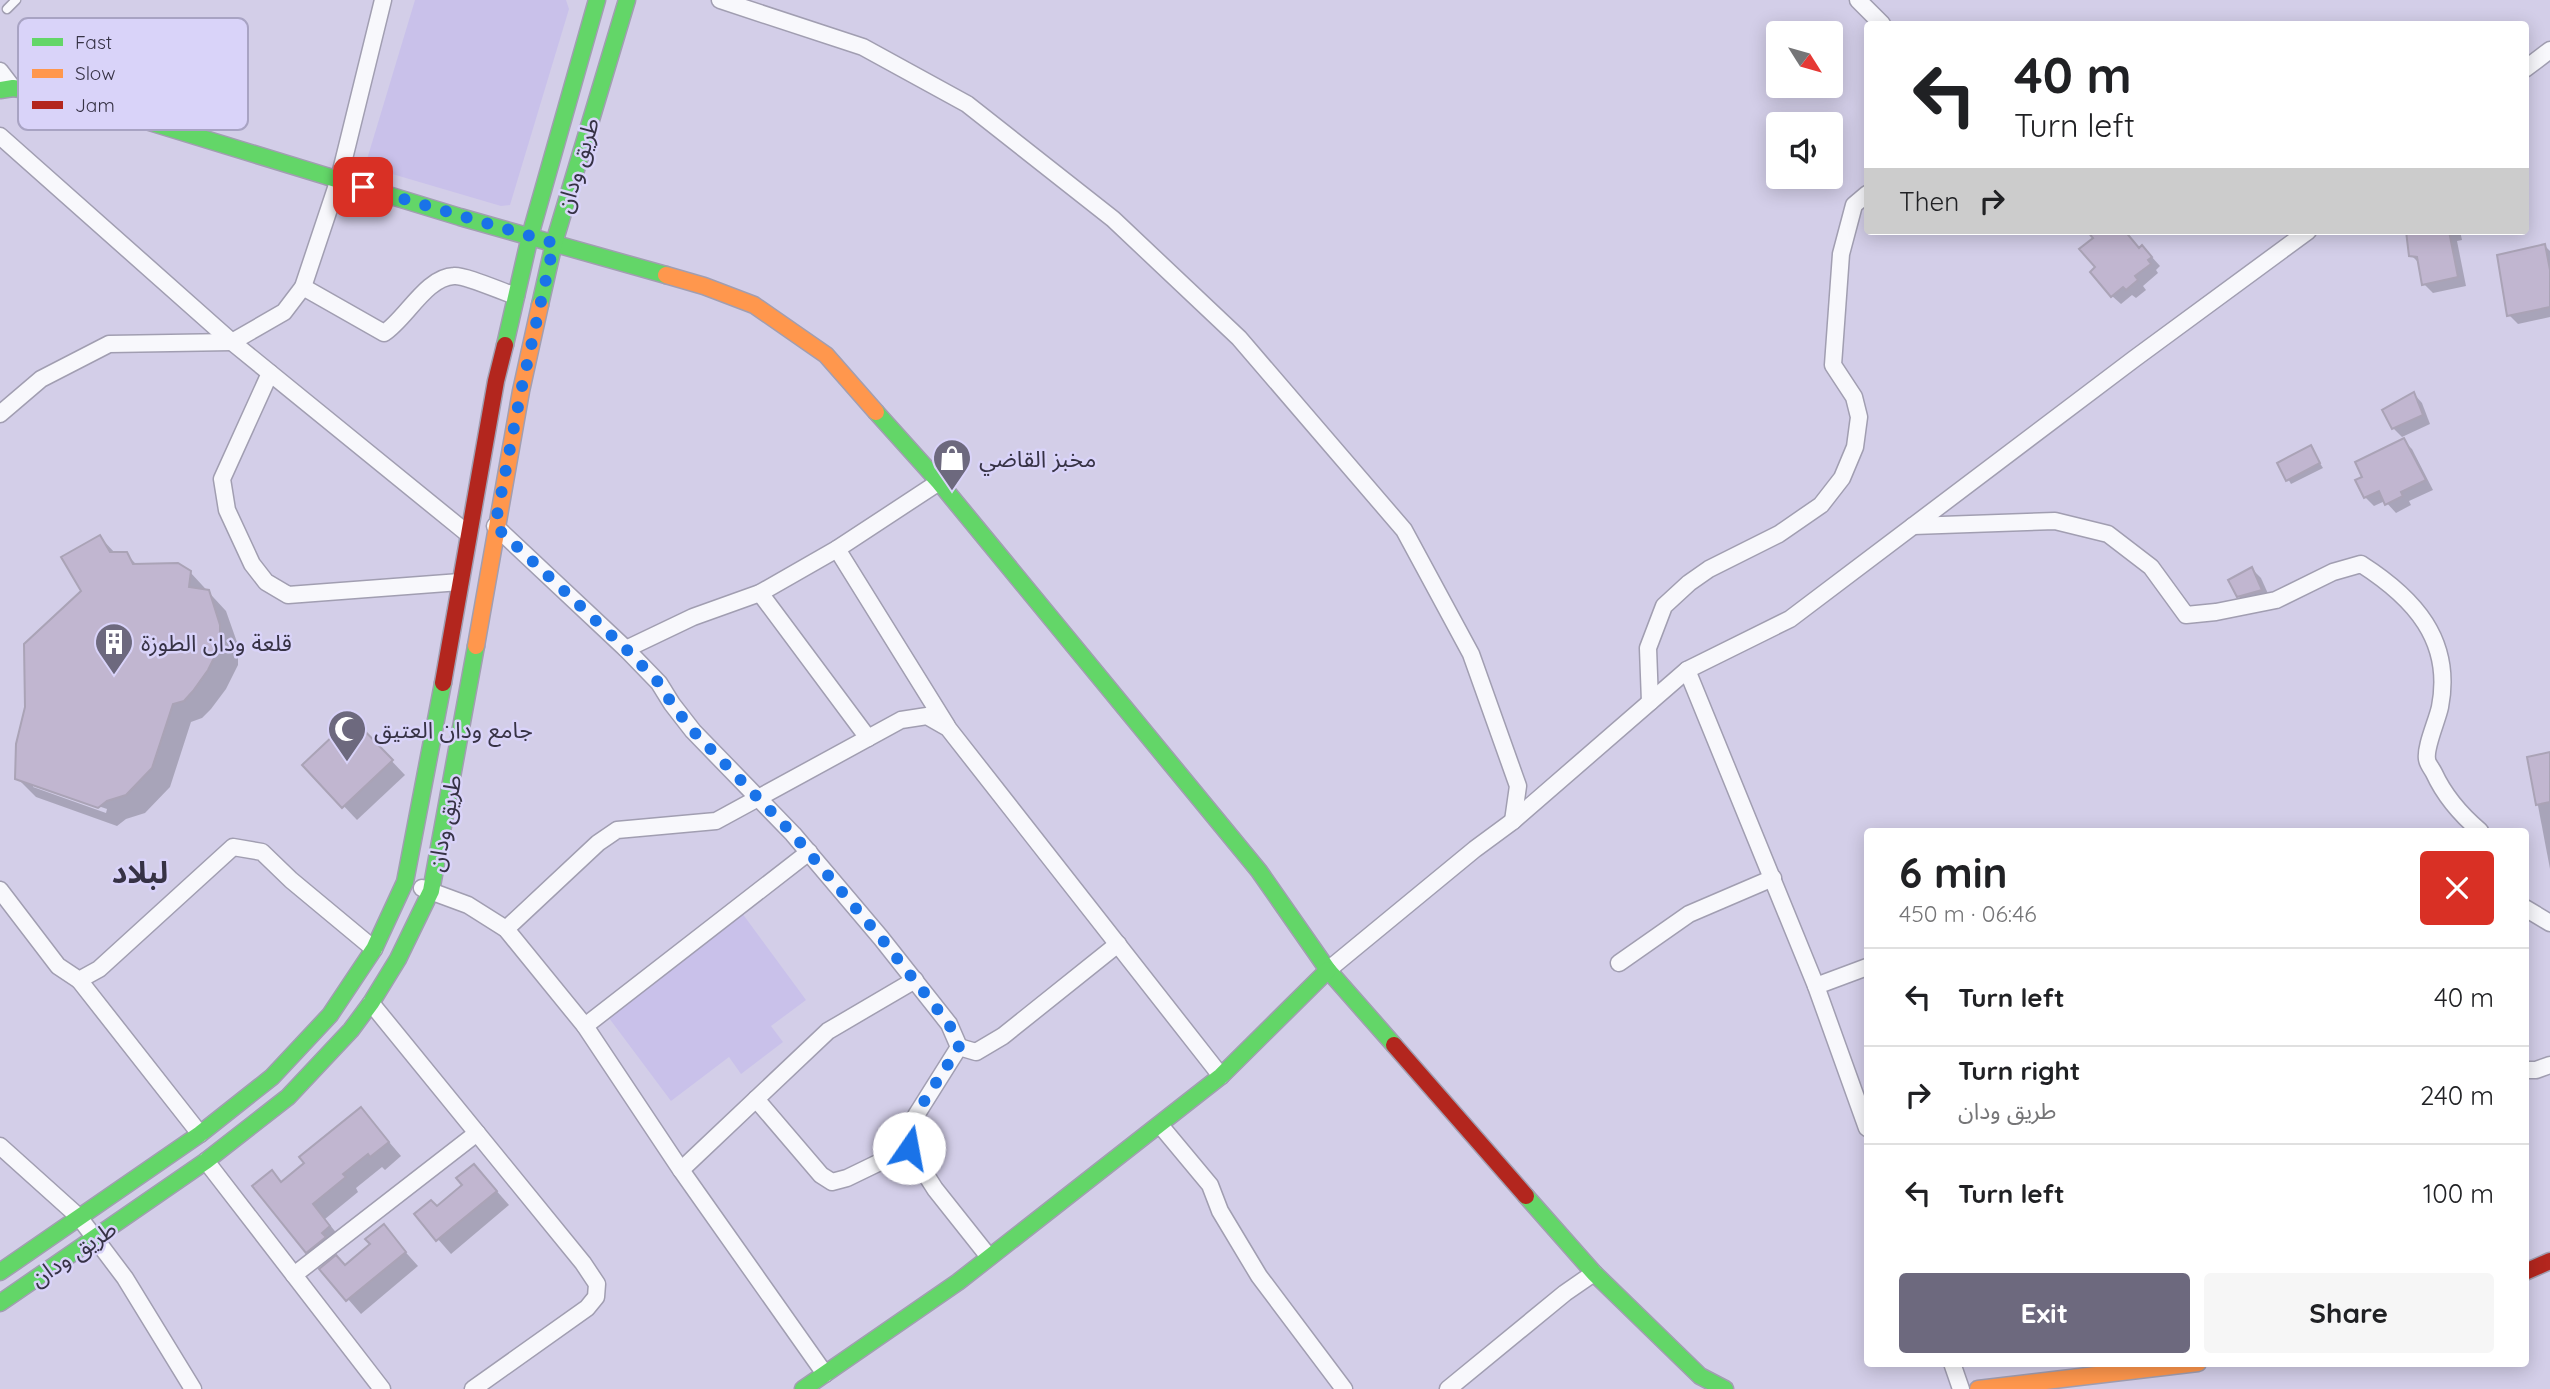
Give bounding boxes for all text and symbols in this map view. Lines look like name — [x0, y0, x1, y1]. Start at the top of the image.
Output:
legend — [18, 18, 248, 130]
north arrow — [1766, 21, 1843, 98]
map controls — [1766, 21, 1843, 189]
text: Fast — [75, 30, 112, 54]
text: 40 m — [2014, 44, 2132, 105]
icon: left — [1899, 49, 1990, 140]
text: Slow — [75, 61, 116, 85]
text: Jam — [75, 93, 115, 117]
text: Turn left — [2014, 105, 2135, 145]
button: sound — [1766, 112, 1843, 189]
street label: طريق ودان — [549, 114, 605, 216]
pin — [333, 157, 393, 217]
icon: arrive — [344, 168, 382, 206]
icon: right — [1973, 182, 2011, 220]
text: Then — [1899, 185, 1959, 218]
shop icon: مخبز القاضي — [931, 437, 973, 492]
place label: مخبز القاضي — [979, 444, 1096, 476]
building icon: قلعة ودان الطوزة — [93, 621, 135, 676]
place label: قلعة ودان الطوزة — [141, 628, 292, 657]
mosque icon: جامع ودان العتيق — [326, 708, 368, 763]
place label: جامع ودان العتيق — [374, 715, 533, 747]
street label: طريق ودان — [420, 772, 468, 874]
text: 6 min — [1899, 846, 2008, 899]
button: close — [2420, 851, 2494, 925]
district label: لبلاد — [112, 853, 168, 891]
text: 450 m · 06:46 — [1899, 899, 2037, 928]
icon: left — [1899, 978, 1937, 1016]
text: Turn left — [1958, 981, 2065, 1014]
text: 40 m — [2434, 981, 2494, 1014]
text: Turn right — [1958, 1054, 2080, 1087]
icon: right — [1899, 1076, 1937, 1114]
text: 240 m — [2420, 1079, 2494, 1112]
text: طريق ودان — [1958, 1096, 2056, 1125]
position arrow — [872, 1111, 946, 1185]
icon: left — [1899, 1174, 1937, 1212]
text: Turn left — [1958, 1177, 2065, 1210]
text: 100 m — [2423, 1177, 2494, 1210]
street label: طريق ودان — [24, 1214, 122, 1292]
button: Exit — [1899, 1273, 2190, 1353]
button: Share — [2204, 1273, 2494, 1353]

